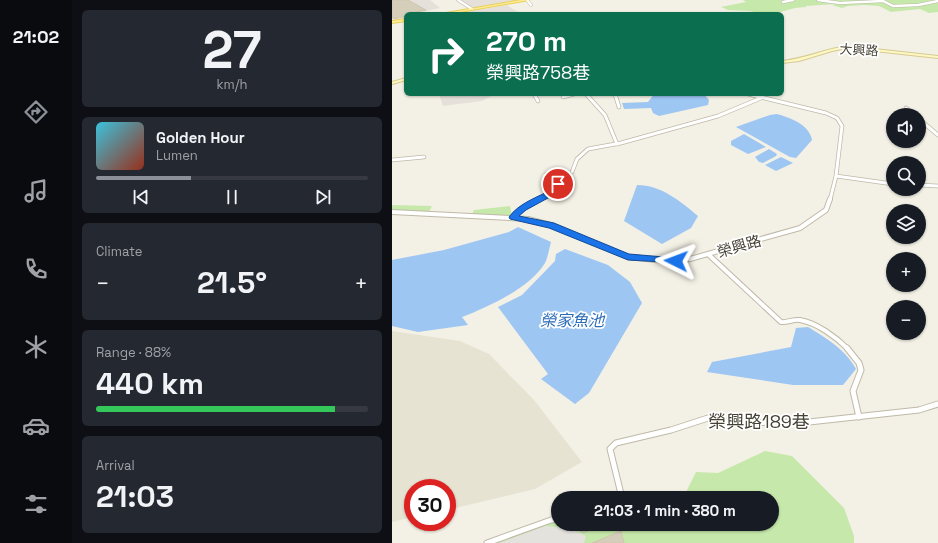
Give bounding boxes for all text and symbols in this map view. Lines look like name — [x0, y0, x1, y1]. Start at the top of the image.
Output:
text: 27 — [202, 17, 262, 83]
text: 270 m — [486, 23, 567, 59]
text: 21:02 — [13, 25, 59, 48]
icon: right — [420, 28, 472, 80]
street label: 大興路 — [839, 40, 879, 60]
text: 榮興路758巷 — [486, 61, 590, 84]
text: km/h — [217, 76, 247, 93]
icon: directions — [22, 98, 50, 126]
map controls — [886, 108, 926, 340]
button: sound — [886, 108, 926, 148]
text: Golden Hour — [156, 128, 245, 147]
text: Lumen — [156, 147, 198, 164]
button: search — [886, 156, 926, 196]
pin — [541, 167, 575, 201]
icon: arrive — [547, 173, 569, 195]
icon: music — [22, 177, 50, 205]
icon: previous — [130, 186, 152, 208]
icon: pause — [221, 186, 243, 208]
icon: next — [312, 186, 334, 208]
button: layers — [886, 204, 926, 244]
street label: 榮興路 — [715, 231, 763, 261]
position arrow — [655, 240, 697, 282]
text: Climate — [96, 243, 142, 260]
button: + — [886, 252, 926, 292]
icon: phone — [22, 255, 50, 283]
text: 21.5° — [197, 263, 267, 302]
text: − — [96, 269, 110, 297]
text: + — [354, 269, 368, 297]
button: − — [886, 300, 926, 340]
water label: 榮家魚池 — [540, 310, 606, 331]
icon: climate — [22, 333, 50, 361]
text: Range · 88% — [96, 344, 171, 361]
text: 440 km — [96, 364, 204, 403]
street label: 榮興路189巷 — [708, 410, 810, 433]
icon: car — [22, 412, 50, 440]
text: Arrival — [96, 457, 135, 474]
text: 21:03 — [96, 477, 174, 516]
speed limit sign: 30 — [404, 479, 456, 531]
icon: filters — [22, 490, 50, 518]
text: 21:03 · 1 min · 380 m — [594, 501, 736, 520]

